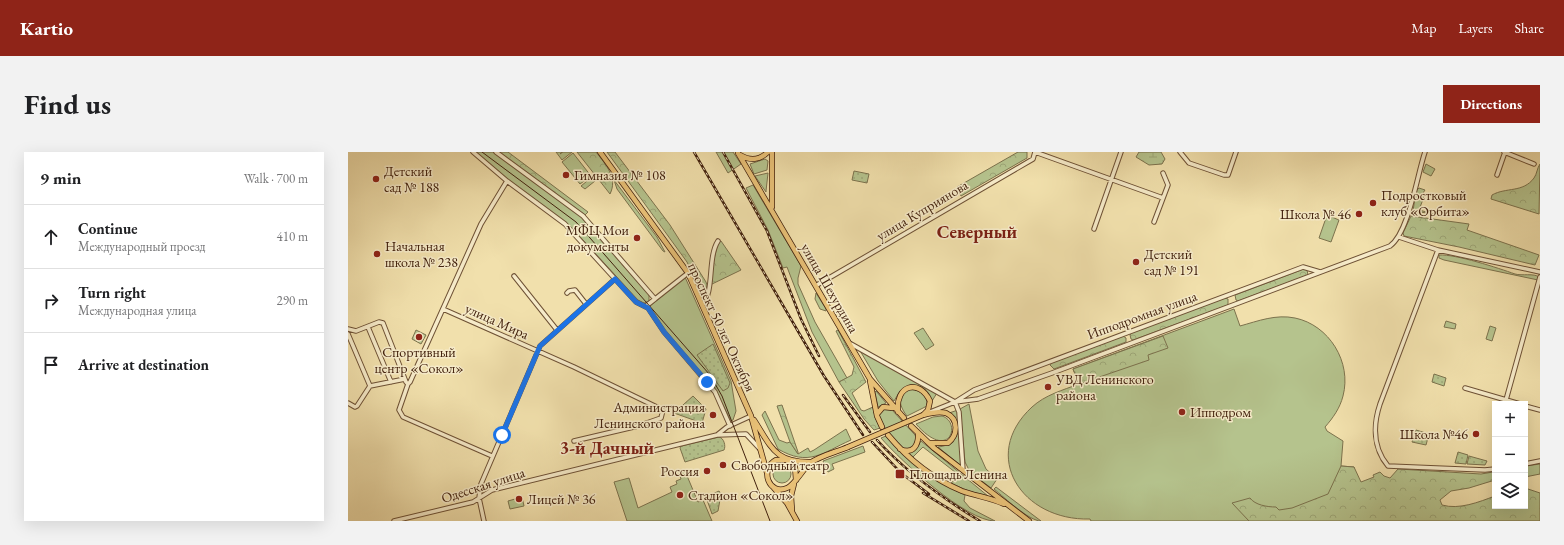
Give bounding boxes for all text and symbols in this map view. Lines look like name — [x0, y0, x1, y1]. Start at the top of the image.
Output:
text: Kartio — [20, 16, 73, 41]
text: Map — [1411, 19, 1436, 37]
text: Layers — [1458, 19, 1493, 37]
text: Share — [1515, 19, 1544, 37]
button: Directions — [1443, 85, 1540, 123]
text: Find us — [24, 86, 111, 122]
place label: Детский сад № 188 — [384, 162, 440, 196]
place label: Гимназия № 108 — [574, 166, 666, 184]
text: 9 min — [40, 167, 81, 189]
text: Walk · 700 m — [244, 170, 308, 187]
marker: Гимназия № 108 — [561, 170, 571, 180]
marker: Детский сад № 188 — [371, 174, 381, 184]
street label: улица Куприянова — [873, 175, 972, 245]
place label: Подростковый клуб «Орбита» — [1381, 186, 1470, 220]
marker: Подростковый клуб «Орбита» — [1368, 198, 1378, 208]
place label: Школа № 46 — [1280, 205, 1351, 223]
marker: Школа № 46 — [1354, 209, 1364, 219]
text: Continue — [78, 219, 138, 238]
district label: Северный — [937, 220, 1018, 243]
place label: МФЦ Мои документы — [566, 221, 630, 255]
icon: ahead — [40, 226, 62, 248]
text: 410 m — [277, 228, 308, 245]
marker: МФЦ Мои документы — [632, 233, 642, 243]
place label: Начальная школа № 238 — [385, 237, 458, 271]
text: Международный проезд — [78, 238, 205, 255]
street label: улица Шехурдина — [797, 240, 863, 337]
place label: Детский сад № 191 — [1144, 245, 1199, 279]
marker: Начальная школа № 238 — [372, 249, 382, 259]
marker: Детский сад № 191 — [1131, 257, 1141, 267]
street label: проспект 50 лет Октября — [684, 260, 760, 394]
text: Turn right — [78, 283, 146, 302]
street label: Ипподромная улица — [1085, 287, 1200, 343]
icon: right — [40, 290, 62, 312]
text: 290 m — [277, 292, 308, 309]
street label: улица Мира — [462, 299, 532, 343]
text: Международная улица — [78, 302, 197, 319]
marker: Спортивный центр «Сокол» — [414, 332, 424, 342]
place label: Спортивный центр «Сокол» — [374, 343, 464, 377]
icon: arrive — [40, 354, 62, 376]
text: Arrive at destination — [78, 355, 209, 374]
place label: УВД Ленинского района — [1055, 370, 1154, 404]
route end — [698, 373, 716, 391]
marker: УВД Ленинского района — [1043, 382, 1053, 392]
place label: Администрация Ленинского района — [594, 398, 705, 432]
map controls — [1492, 401, 1528, 509]
button: + — [1492, 401, 1528, 437]
place label: Ипподром — [1190, 403, 1251, 421]
marker: Ипподром — [1177, 407, 1187, 417]
marker: Администрация Ленинского района — [708, 410, 718, 420]
place label: Школа №46 — [1400, 425, 1468, 443]
route start — [493, 426, 511, 444]
marker: Школа №46 — [1471, 429, 1481, 439]
district label: 3-й Дачный — [560, 436, 655, 459]
button: − — [1492, 437, 1528, 473]
place label: Свободный театр — [731, 456, 829, 474]
marker: Свободный театр — [718, 460, 728, 470]
place label: Россия — [660, 462, 699, 480]
street label: Одесская улица — [439, 463, 527, 507]
place label: Площадь Ленина — [909, 465, 1008, 483]
marker: Россия — [702, 466, 712, 476]
marker: Площадь Ленина — [894, 468, 906, 480]
button: layers — [1492, 473, 1528, 509]
place label: Стадион «Сокол» — [688, 486, 793, 504]
place label: Лицей № 36 — [527, 490, 596, 508]
marker: Стадион «Сокол» — [675, 490, 685, 500]
marker: Лицей № 36 — [514, 494, 524, 504]

